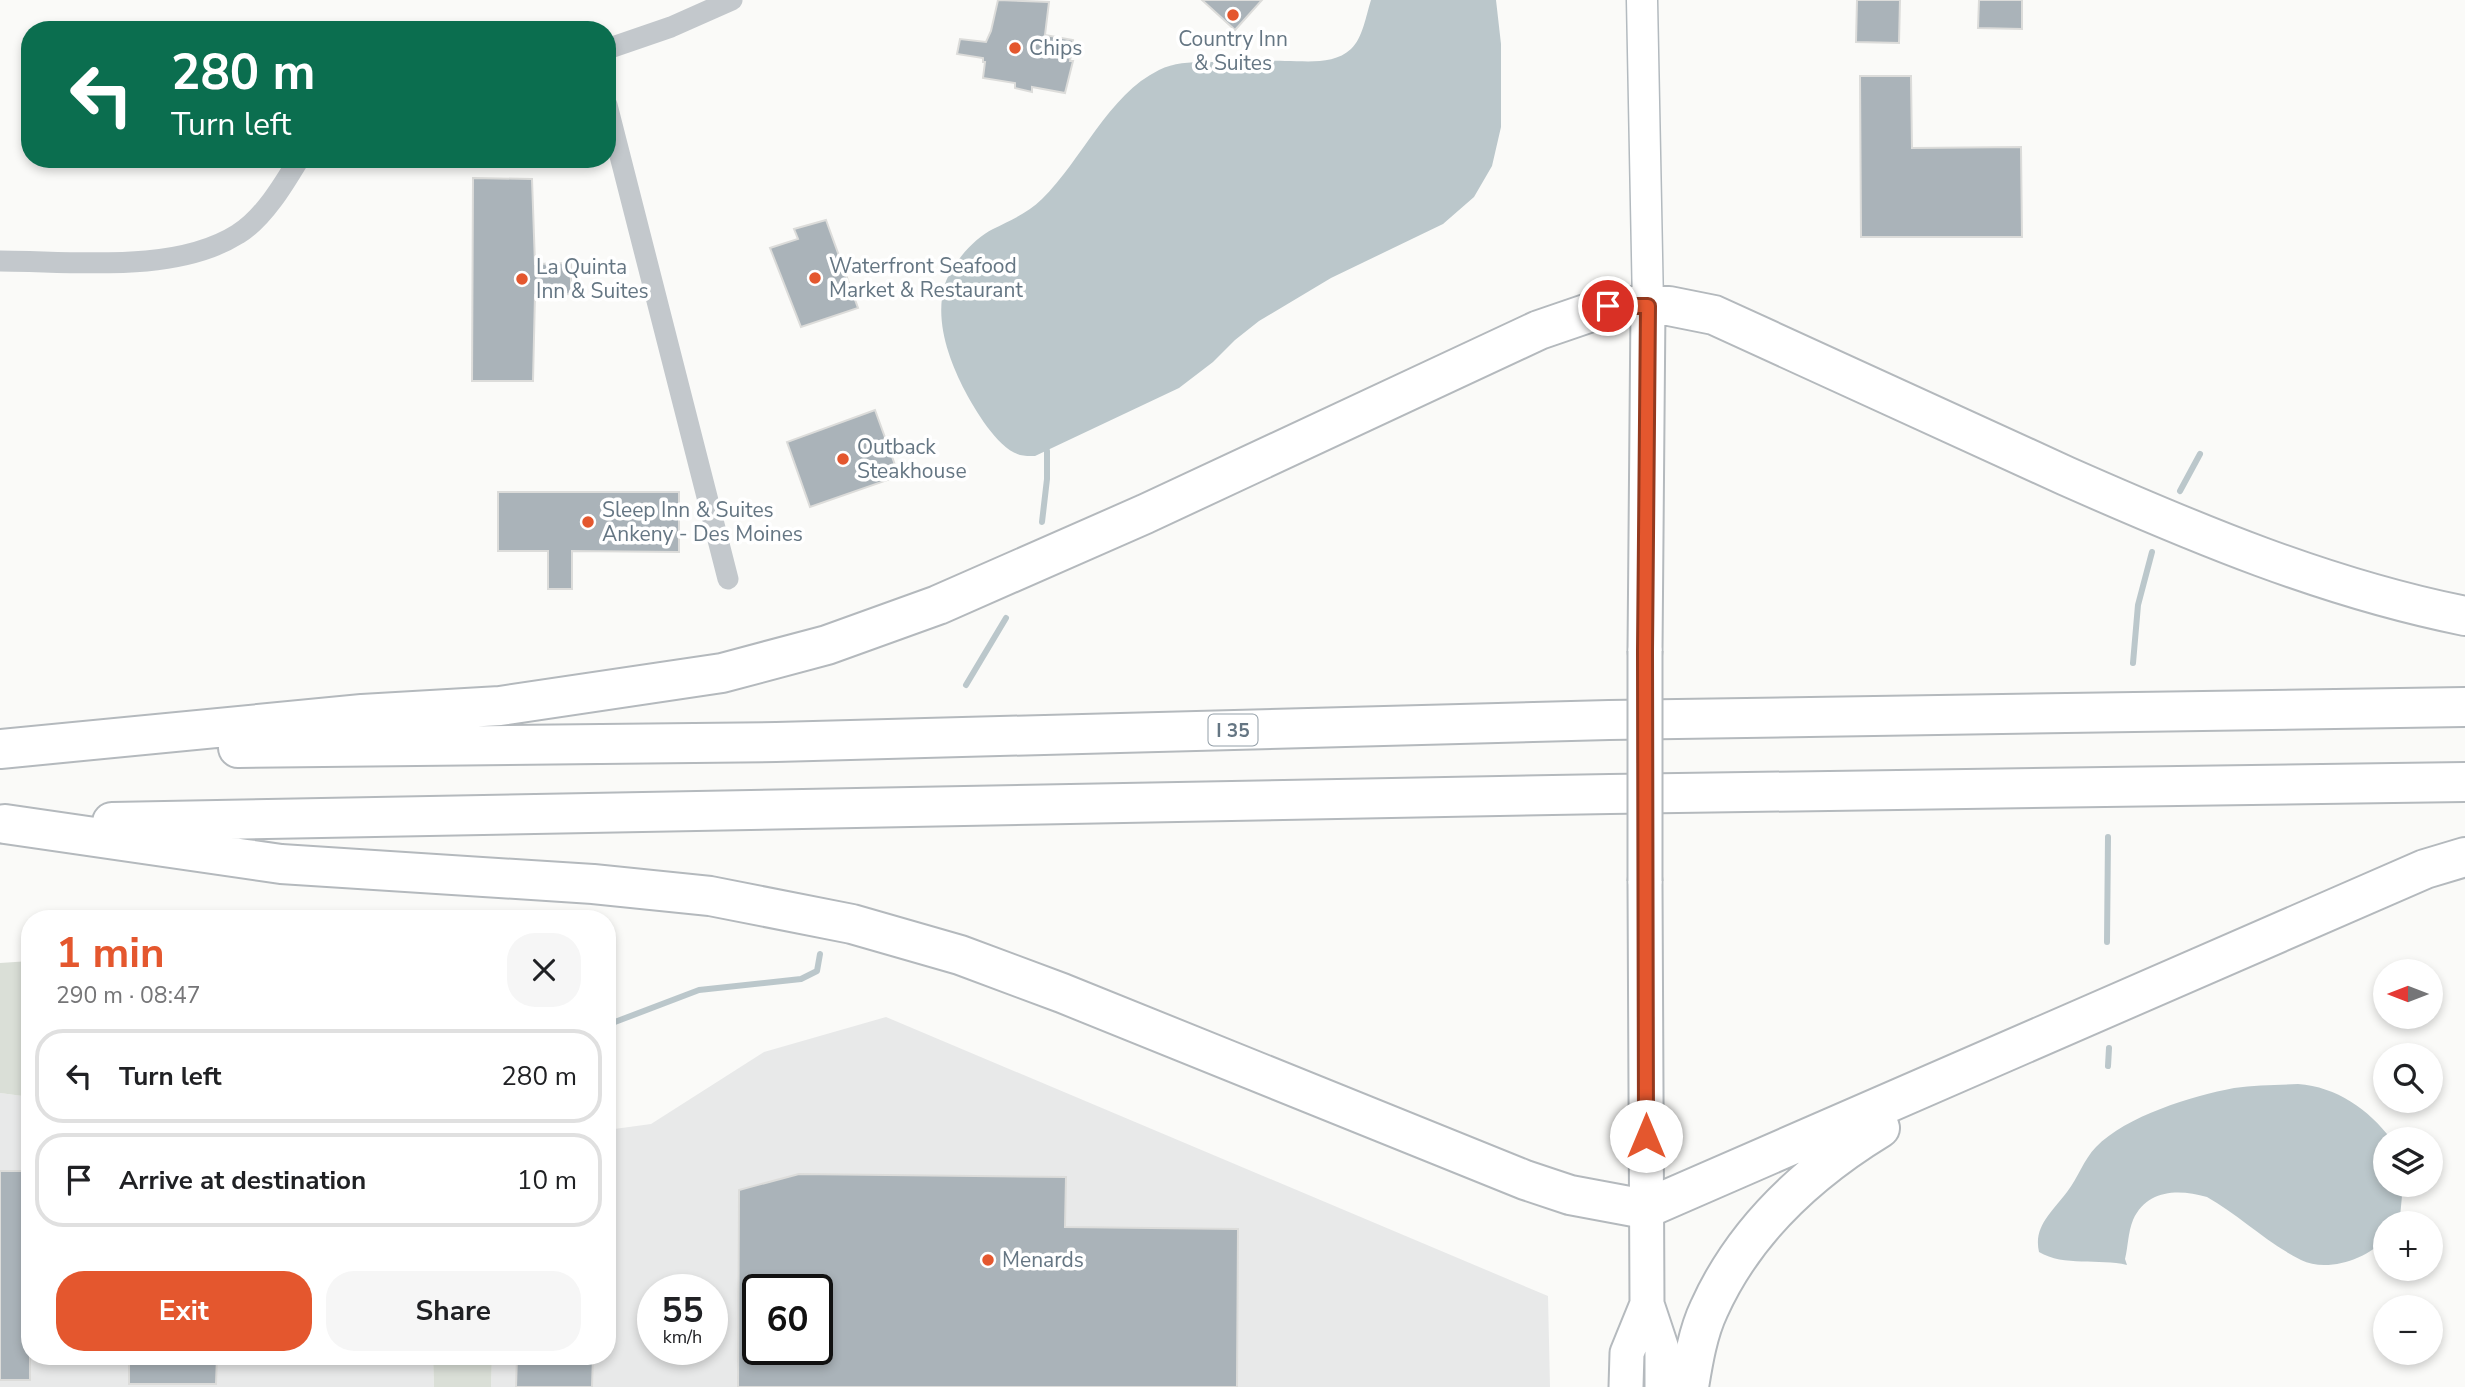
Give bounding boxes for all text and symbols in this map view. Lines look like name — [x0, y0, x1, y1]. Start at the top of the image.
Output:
marker: Country Inn & Suites — [1225, 7, 1241, 23]
place label: Country Inn & Suites — [1178, 25, 1288, 77]
place label: Chips — [1029, 34, 1082, 62]
text: 280 m — [171, 39, 315, 106]
marker: Chips — [1007, 40, 1023, 56]
icon: left — [56, 49, 147, 140]
text: Turn left — [171, 103, 291, 146]
place label: Waterfront Seafood Market & Restaurant — [829, 252, 1023, 304]
place label: La Quinta Inn & Suites — [536, 253, 649, 305]
marker: Waterfront Seafood Market & Restaurant — [807, 270, 823, 286]
marker: La Quinta Inn & Suites — [514, 271, 530, 287]
pin — [1578, 276, 1638, 336]
icon: arrive — [1589, 287, 1627, 325]
place label: Outback Steakhouse — [857, 433, 967, 485]
marker: Outback Steakhouse — [835, 451, 851, 467]
place label: Sleep Inn & Suites Ankeny - Des Moines — [602, 496, 803, 548]
marker: Sleep Inn & Suites Ankeny - Des Moines — [580, 514, 596, 530]
road number: I 35 — [1208, 715, 1258, 746]
text: 1 min — [56, 925, 165, 982]
button: close — [507, 933, 581, 1007]
north arrow — [2373, 959, 2443, 1029]
map controls — [2373, 959, 2443, 1365]
text: 290 m · 08:47 — [56, 980, 201, 1011]
button: search — [2373, 1043, 2443, 1113]
icon: left — [60, 1057, 98, 1095]
text: Turn left — [119, 1059, 222, 1094]
text: 280 m — [501, 1059, 577, 1094]
position arrow — [1609, 1099, 1683, 1173]
button: layers — [2373, 1127, 2443, 1197]
icon: arrive — [60, 1161, 98, 1199]
text: Arrive at destination — [119, 1163, 366, 1198]
text: 10 m — [517, 1163, 577, 1198]
button: + — [2373, 1211, 2443, 1281]
place label: Menards — [1002, 1246, 1084, 1274]
marker: Menards — [980, 1252, 996, 1268]
button: Exit — [56, 1271, 312, 1351]
button: Share — [326, 1271, 581, 1351]
speed limit sign: 60 — [742, 1274, 833, 1365]
text: 55 — [661, 1287, 704, 1334]
button: − — [2373, 1295, 2443, 1365]
text: km/h — [663, 1325, 702, 1349]

